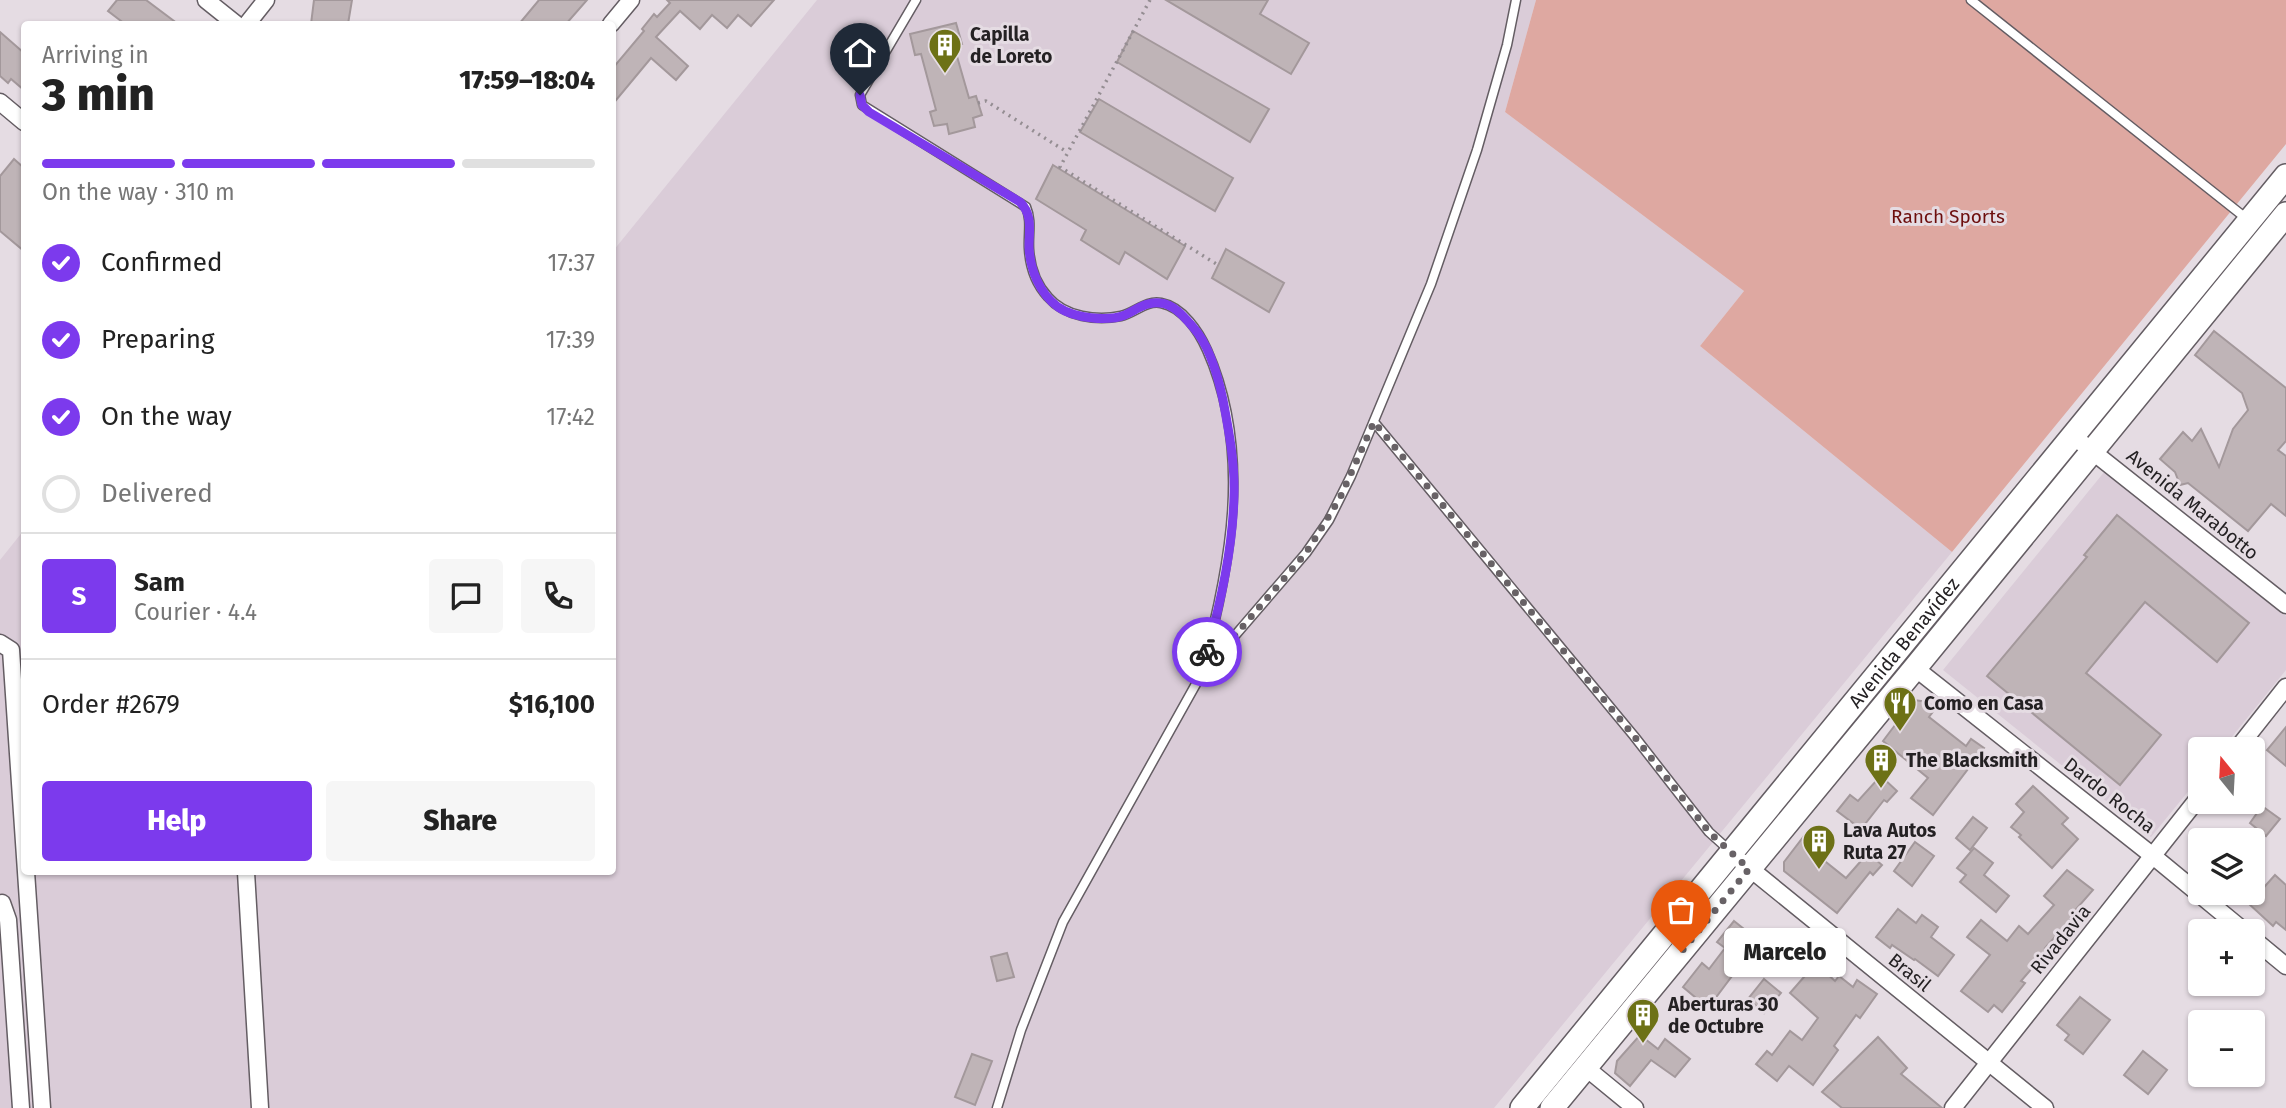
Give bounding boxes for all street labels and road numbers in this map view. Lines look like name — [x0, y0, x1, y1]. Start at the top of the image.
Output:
street label: Avenida Marabotto — [2122, 444, 2263, 565]
street label: Avenida Benavídez — [1844, 573, 1964, 713]
street label: Dardo Rocha — [2059, 753, 2160, 838]
street label: Rivadavia — [2025, 900, 2095, 979]
street label: Brasil — [1884, 948, 1936, 997]

